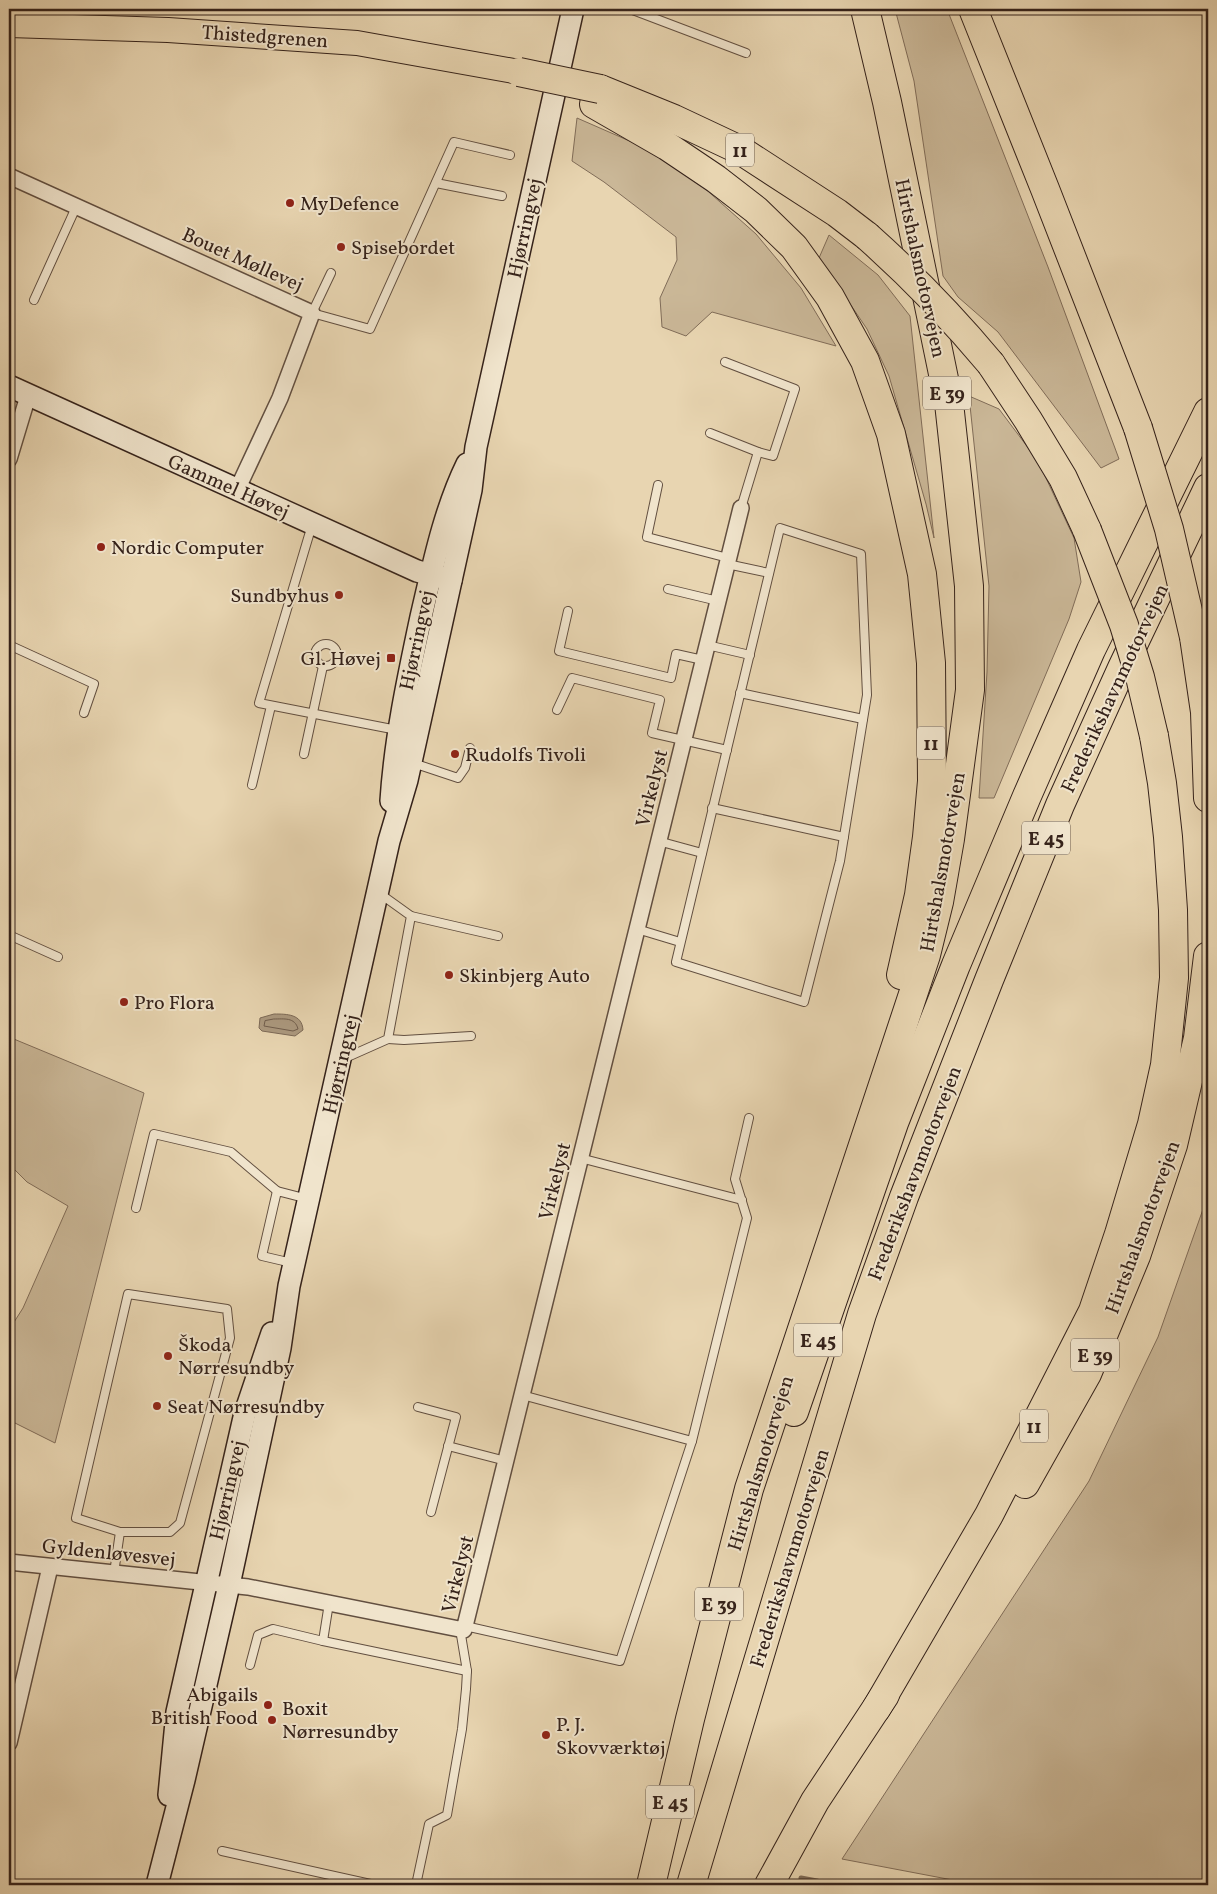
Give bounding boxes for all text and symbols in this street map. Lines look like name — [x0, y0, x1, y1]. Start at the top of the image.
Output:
street label: Thistedgrenen — [201, 20, 329, 56]
road number: 11 — [726, 134, 754, 166]
street label: Hjørringvej — [502, 176, 550, 281]
street label: Hirtshalsmotorvejen — [886, 176, 952, 361]
place label: MyDefence — [300, 191, 399, 219]
marker: MyDefence — [284, 197, 296, 209]
street label: Bouet Møllevej — [177, 222, 307, 300]
place label: Spisebordet — [351, 235, 455, 263]
marker: Spisebordet — [335, 241, 347, 253]
road number: E 39 — [923, 376, 971, 409]
street label: Gammel Høvej — [163, 449, 293, 527]
place label: Nordic Computer — [111, 535, 264, 563]
marker: Nordic Computer — [95, 541, 107, 553]
street label: Frederikshavnmotorvejen — [1055, 580, 1177, 798]
place label: Sundbyhus — [230, 583, 329, 611]
street label: Hjørringvej — [394, 588, 442, 693]
marker: Sundbyhus — [333, 589, 345, 601]
place label: Gl. Høvej — [301, 646, 381, 674]
marker: Gl. Høvej — [385, 652, 397, 664]
road number: 11 — [917, 726, 945, 760]
place label: Rudolfs Tivoli — [465, 742, 586, 770]
street label: Virkelyst — [630, 746, 676, 830]
marker: Rudolfs Tivoli — [449, 748, 461, 760]
street label: Hirtshalsmotorvejen — [914, 770, 974, 955]
road number: E 45 — [1022, 821, 1070, 854]
place label: Skinbjerg Auto — [459, 963, 590, 991]
marker: Skinbjerg Auto — [443, 969, 455, 981]
place label: Pro Flora — [134, 990, 215, 1018]
marker: Pro Flora — [118, 996, 130, 1008]
street label: Hjørringvej — [317, 1012, 367, 1117]
street label: Frederikshavnmotorvejen — [862, 1062, 970, 1285]
street label: Hirtshalsmotorvejen — [1100, 1137, 1188, 1318]
street label: Virkelyst — [533, 1139, 579, 1223]
road number: E 45 — [794, 1324, 842, 1356]
place label: Škoda Nørresundby — [178, 1332, 295, 1383]
road number: E 39 — [1071, 1338, 1119, 1372]
marker: Škoda Nørresundby — [162, 1350, 174, 1362]
street label: Hirtshalsmotorvejen — [722, 1372, 802, 1555]
place label: Seat Nørresundby — [167, 1394, 325, 1422]
marker: Seat Nørresundby — [151, 1400, 163, 1412]
road number: 11 — [1020, 1410, 1048, 1442]
street label: Hjørringvej — [204, 1438, 254, 1543]
street label: Frederikshavnmotorvejen — [744, 1445, 838, 1672]
street label: Virkelyst — [436, 1532, 482, 1616]
street label: Gyldenløvesvej — [41, 1533, 177, 1575]
road number: E 39 — [695, 1588, 743, 1620]
place label: Abigails British Food — [151, 1682, 258, 1733]
place label: Boxit Nørresundby — [282, 1696, 399, 1747]
marker: Abigails British Food — [262, 1699, 274, 1711]
place label: P. J. Skovværktøj — [556, 1712, 666, 1763]
marker: Boxit Nørresundby — [266, 1714, 278, 1726]
marker: P. J. Skovværktøj — [540, 1729, 552, 1741]
road number: E 45 — [646, 1785, 694, 1818]

